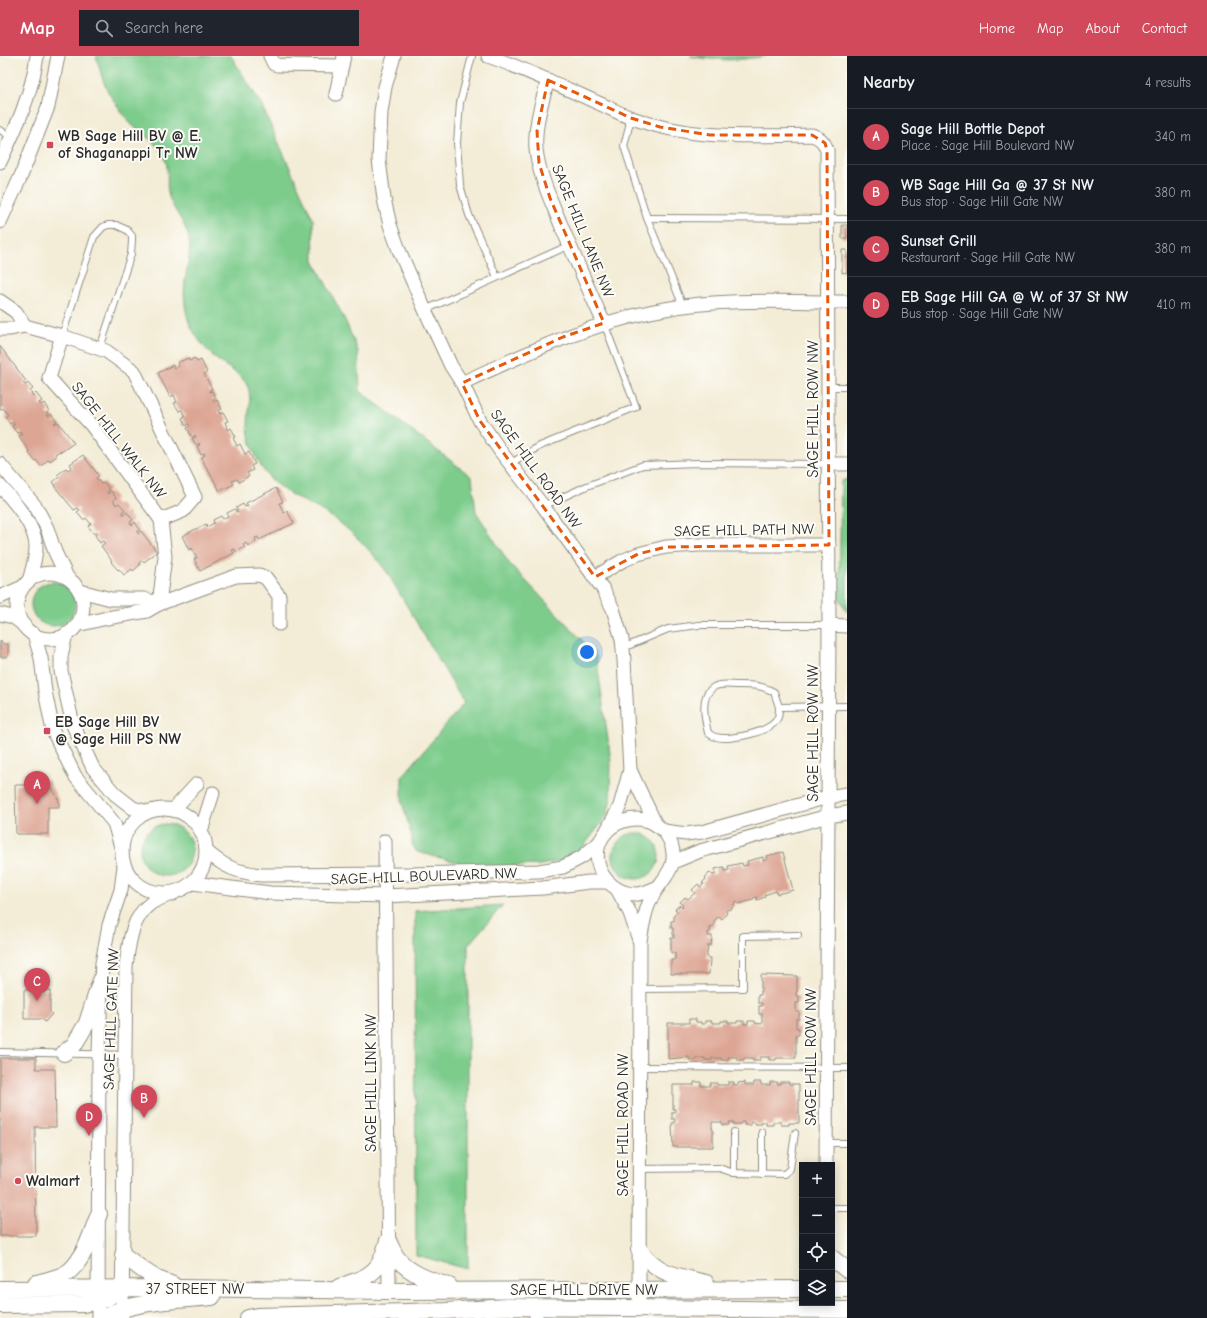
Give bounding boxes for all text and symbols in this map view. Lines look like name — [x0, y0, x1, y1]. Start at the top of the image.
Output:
search box — [79, 10, 359, 46]
text: Map — [20, 17, 55, 39]
icon: search — [93, 17, 115, 39]
text: Search here — [125, 19, 203, 37]
text: Home — [979, 20, 1015, 37]
text: Map — [1037, 20, 1063, 37]
text: About — [1085, 20, 1120, 37]
text: Contact — [1142, 20, 1187, 37]
text: Nearby — [863, 73, 914, 92]
text: 4 results — [1145, 75, 1191, 90]
text: Sage Hill Bottle Depot — [901, 120, 1045, 138]
place label: WB Sage Hill BV @ E. of Shaganappi Tr NW — [58, 127, 201, 162]
text: A — [872, 129, 880, 144]
text: 340 m — [1155, 129, 1191, 144]
text: Place · Sage Hill Boulevard NW — [901, 138, 1074, 153]
marker: WB Sage Hill BV @ E. of Shaganappi Tr NW — [45, 140, 55, 150]
street label: SAGE HILL LANE NW — [548, 162, 618, 300]
text: WB Sage Hill Ga @ 37 St NW — [901, 176, 1094, 194]
text: B — [872, 185, 880, 200]
text: 380 m — [1155, 185, 1191, 200]
text: Bus stop · Sage Hill Gate NW — [901, 194, 1063, 209]
text: Sunset Grill — [901, 232, 976, 250]
text: C — [872, 241, 880, 256]
text: 380 m — [1155, 241, 1191, 256]
text: Restaurant · Sage Hill Gate NW — [901, 250, 1075, 265]
text: EB Sage Hill GA @ W. of 37 St NW — [901, 288, 1128, 306]
text: D — [872, 297, 880, 312]
text: 410 m — [1157, 297, 1191, 312]
text: Bus stop · Sage Hill Gate NW — [901, 306, 1063, 321]
street label: SAGE HILL ROW NW — [804, 340, 822, 478]
street label: SAGE HILL WALK NW — [68, 378, 170, 502]
street label: SAGE HILL ROAD NW — [487, 406, 585, 532]
street label: SAGE HILL PATH NW — [674, 520, 814, 540]
your location — [577, 642, 597, 662]
street label: SAGE HILL ROW NW — [804, 664, 822, 802]
place label: EB Sage Hill BV @ Sage Hill PS NW — [55, 713, 181, 748]
marker: EB Sage Hill BV @ Sage Hill PS NW — [42, 726, 52, 736]
pin: A — [24, 771, 50, 804]
street label: SAGE HILL BOULEVARD NW — [331, 864, 517, 888]
street label: SAGE HILL GATE NW — [100, 948, 122, 1090]
pin: C — [24, 968, 50, 1001]
street label: SAGE HILL ROW NW — [802, 988, 820, 1126]
street label: SAGE HILL LINK NW — [362, 1014, 380, 1152]
street label: SAGE HILL ROAD NW — [614, 1053, 632, 1197]
pin: B — [131, 1085, 157, 1118]
pin: D — [76, 1103, 102, 1136]
map controls — [799, 1162, 835, 1306]
button: + — [799, 1162, 835, 1198]
place label: Walmart — [26, 1172, 81, 1190]
marker: Walmart — [13, 1176, 23, 1186]
button: − — [799, 1198, 835, 1234]
button: locate — [799, 1234, 835, 1270]
button: layers — [799, 1270, 835, 1306]
street label: 37 STREET NW — [146, 1280, 244, 1298]
street label: SAGE HILL DRIVE NW — [510, 1281, 658, 1299]

